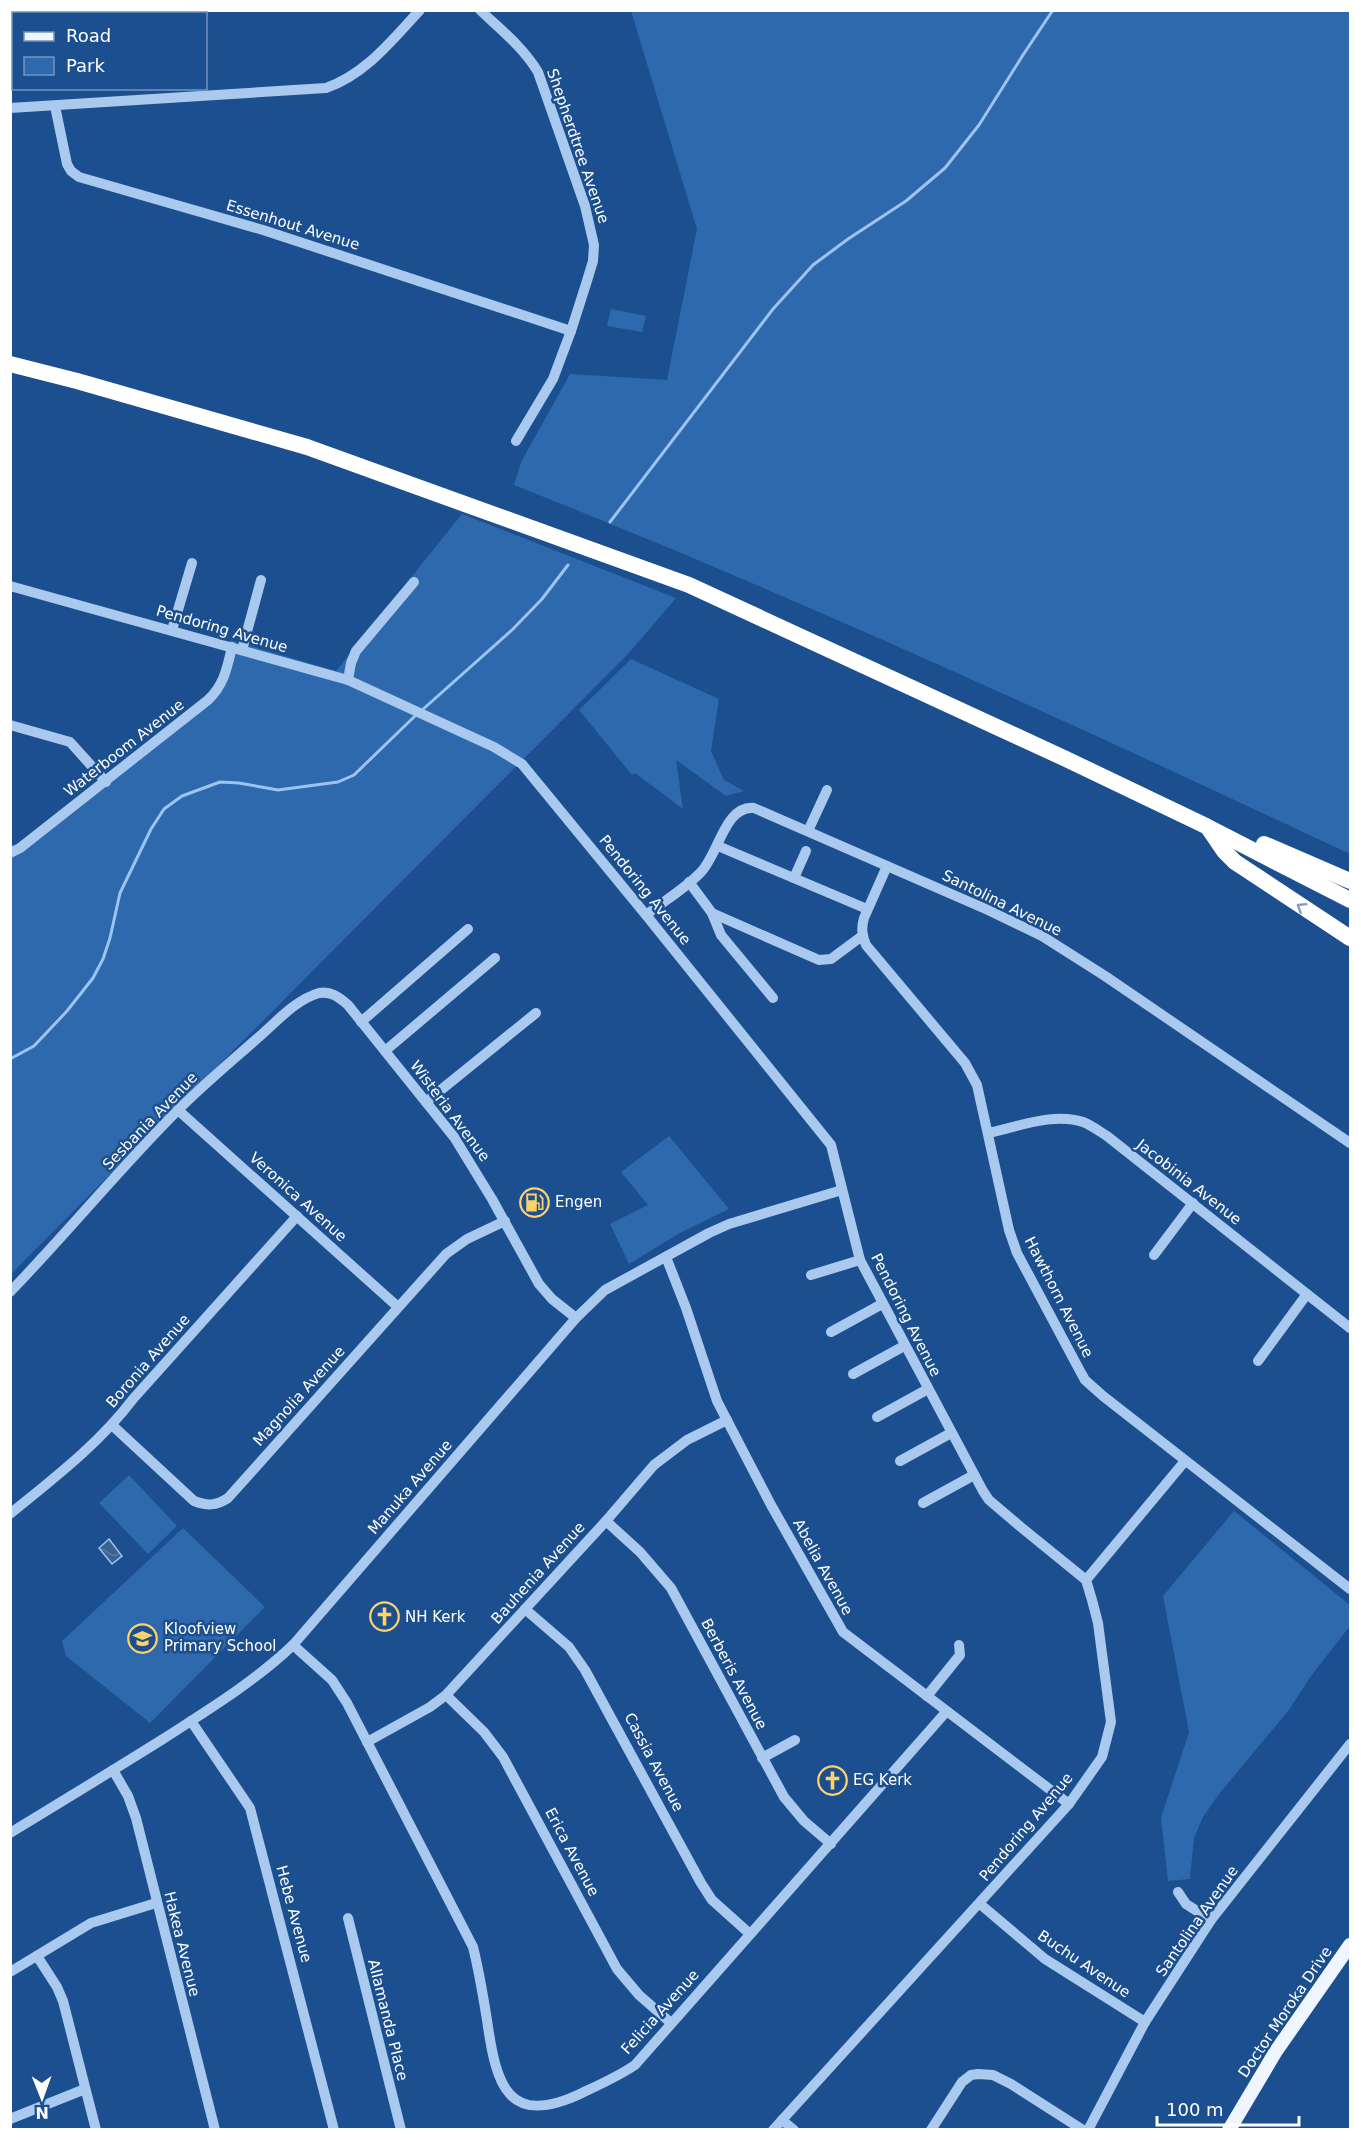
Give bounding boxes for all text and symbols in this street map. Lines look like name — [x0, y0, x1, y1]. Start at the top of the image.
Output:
legend — [12, 12, 207, 90]
text: Road — [66, 25, 111, 46]
text: Park — [66, 55, 105, 76]
street label: Shepherdtree Avenue — [543, 66, 613, 226]
street label: Essenhout Avenue — [224, 196, 362, 254]
street label: Pendoring Avenue — [154, 602, 290, 656]
street label: Waterboom Avenue — [60, 696, 188, 800]
street label: Pendoring Avenue — [595, 832, 695, 948]
street label: Santolina Avenue — [939, 866, 1065, 940]
one-way arrow — [1297, 902, 1307, 914]
street label: Wisteria Avenue — [406, 1057, 494, 1165]
street label: Sesbania Avenue — [99, 1068, 201, 1174]
street label: Jacobinia Avenue — [1132, 1135, 1245, 1229]
street label: Veronica Avenue — [246, 1149, 350, 1245]
fuel station icon: Engen — [518, 1186, 550, 1218]
place label: Engen — [555, 1193, 602, 1211]
street label: Hawthorn Avenue — [1021, 1234, 1097, 1360]
street label: Pendoring Avenue — [867, 1250, 945, 1380]
street label: Boronia Avenue — [103, 1311, 193, 1411]
street label: Magnolia Avenue — [249, 1342, 349, 1450]
street label: Manuka Avenue — [364, 1436, 456, 1538]
street label: Abelia Avenue — [789, 1516, 857, 1618]
street label: Bauhenia Avenue — [487, 1518, 589, 1628]
church icon: NH Kerk — [368, 1601, 400, 1633]
place label: NH Kerk — [405, 1608, 466, 1626]
street label: Berberis Avenue — [697, 1615, 771, 1733]
place label: Kloofview Primary School — [164, 1620, 277, 1655]
school or university icon: Kloofview Primary School — [127, 1622, 159, 1654]
street label: Cassia Avenue — [620, 1710, 688, 1814]
church icon: EG Kerk — [816, 1764, 848, 1796]
street label: Pendoring Avenue — [975, 1769, 1077, 1885]
place label: EG Kerk — [853, 1771, 912, 1789]
street label: Erica Avenue — [541, 1805, 603, 1899]
street label: Santolina Avenue — [1152, 1862, 1242, 1980]
street label: Hebe Avenue — [272, 1863, 316, 1965]
street label: Hakea Avenue — [160, 1890, 204, 1998]
street label: Buchu Avenue — [1034, 1926, 1134, 2002]
street label: Doctor Moroka Drive — [1234, 1943, 1336, 2081]
street label: Allamanda Place — [364, 1957, 412, 2083]
street label: Felicia Avenue — [617, 1966, 703, 2058]
north arrow — [12, 2068, 72, 2128]
scale bar — [1157, 2089, 1300, 2127]
text: 100 m — [1166, 2099, 1224, 2120]
text: N — [35, 2103, 49, 2122]

